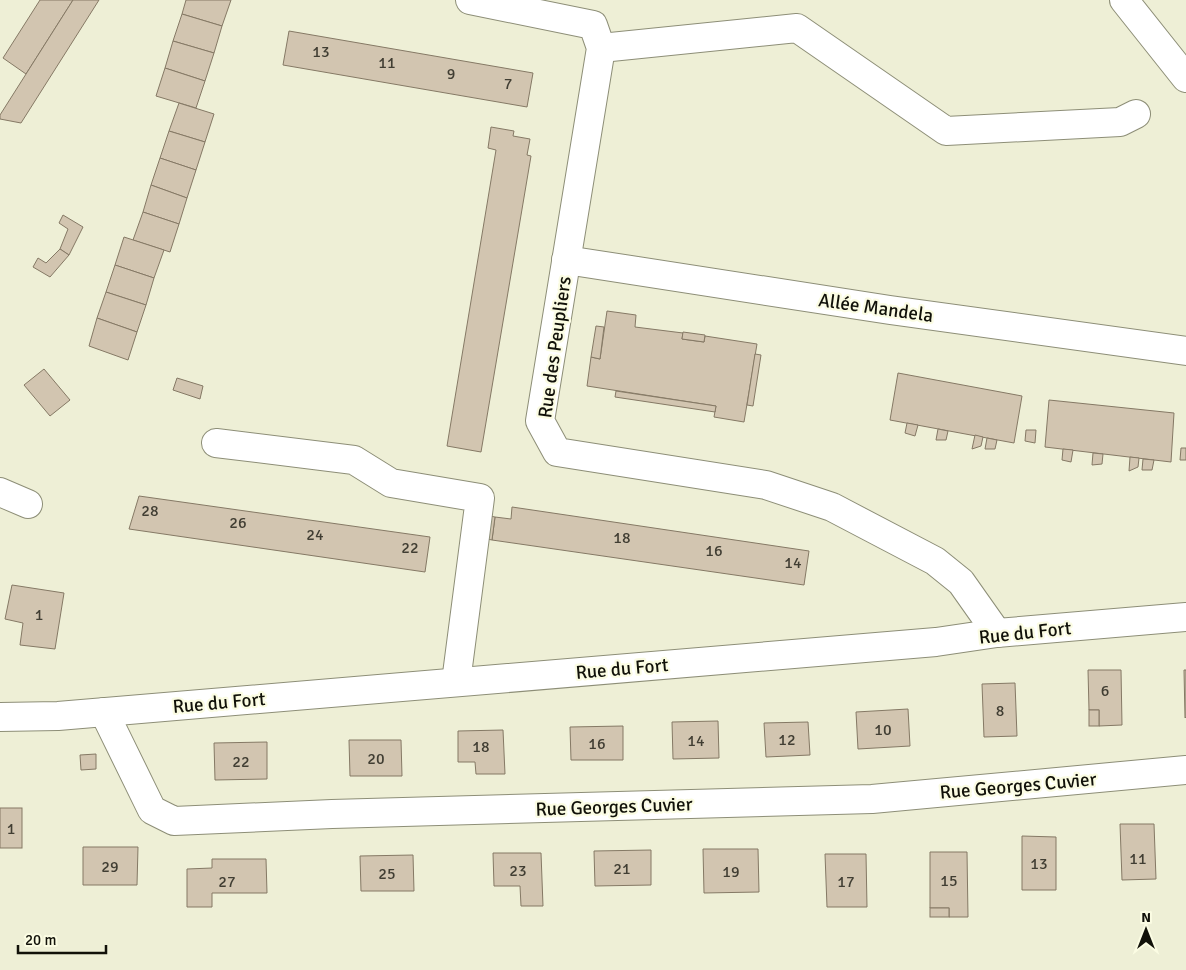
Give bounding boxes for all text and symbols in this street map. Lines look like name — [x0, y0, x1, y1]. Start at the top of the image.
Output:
house number: 13 — [312, 42, 330, 62]
house number: 11 — [378, 53, 396, 73]
house number: 9 — [447, 64, 455, 84]
house number: 7 — [504, 74, 512, 94]
street label: Rue des Peupliers — [533, 275, 577, 420]
street label: Allée Mandela — [817, 288, 935, 328]
house number: 28 — [141, 501, 159, 521]
house number: 26 — [229, 513, 247, 533]
house number: 24 — [306, 525, 324, 545]
house number: 18 — [613, 528, 631, 548]
house number: 22 — [401, 538, 419, 558]
house number: 16 — [705, 541, 723, 561]
house number: 14 — [784, 553, 802, 573]
house number: 1 — [35, 605, 43, 625]
street label: Rue du Fort — [978, 616, 1073, 650]
street label: Rue du Fort — [575, 653, 670, 685]
house number: 6 — [1101, 681, 1109, 701]
street label: Rue du Fort — [172, 687, 267, 719]
house number: 8 — [996, 701, 1004, 721]
house number: 10 — [874, 720, 892, 740]
house number: 12 — [778, 730, 796, 750]
house number: 14 — [687, 731, 705, 751]
house number: 16 — [588, 734, 606, 754]
house number: 18 — [472, 737, 490, 757]
house number: 20 — [367, 749, 385, 769]
house number: 22 — [232, 752, 250, 772]
street label: Rue Georges Cuvier — [939, 767, 1097, 805]
street label: Rue Georges Cuvier — [535, 792, 693, 822]
house number: 1 — [7, 819, 15, 839]
house number: 11 — [1129, 849, 1147, 869]
house number: 13 — [1030, 854, 1048, 874]
house number: 29 — [101, 857, 119, 877]
house number: 21 — [613, 859, 631, 879]
house number: 23 — [509, 861, 527, 881]
house number: 19 — [722, 862, 740, 882]
house number: 25 — [378, 864, 396, 884]
house number: 15 — [940, 871, 958, 891]
house number: 27 — [218, 872, 236, 892]
house number: 17 — [837, 872, 855, 892]
north arrow — [1121, 905, 1171, 955]
text: N — [1141, 909, 1151, 926]
scale bar — [18, 922, 105, 954]
text: 20 m — [25, 931, 56, 949]

